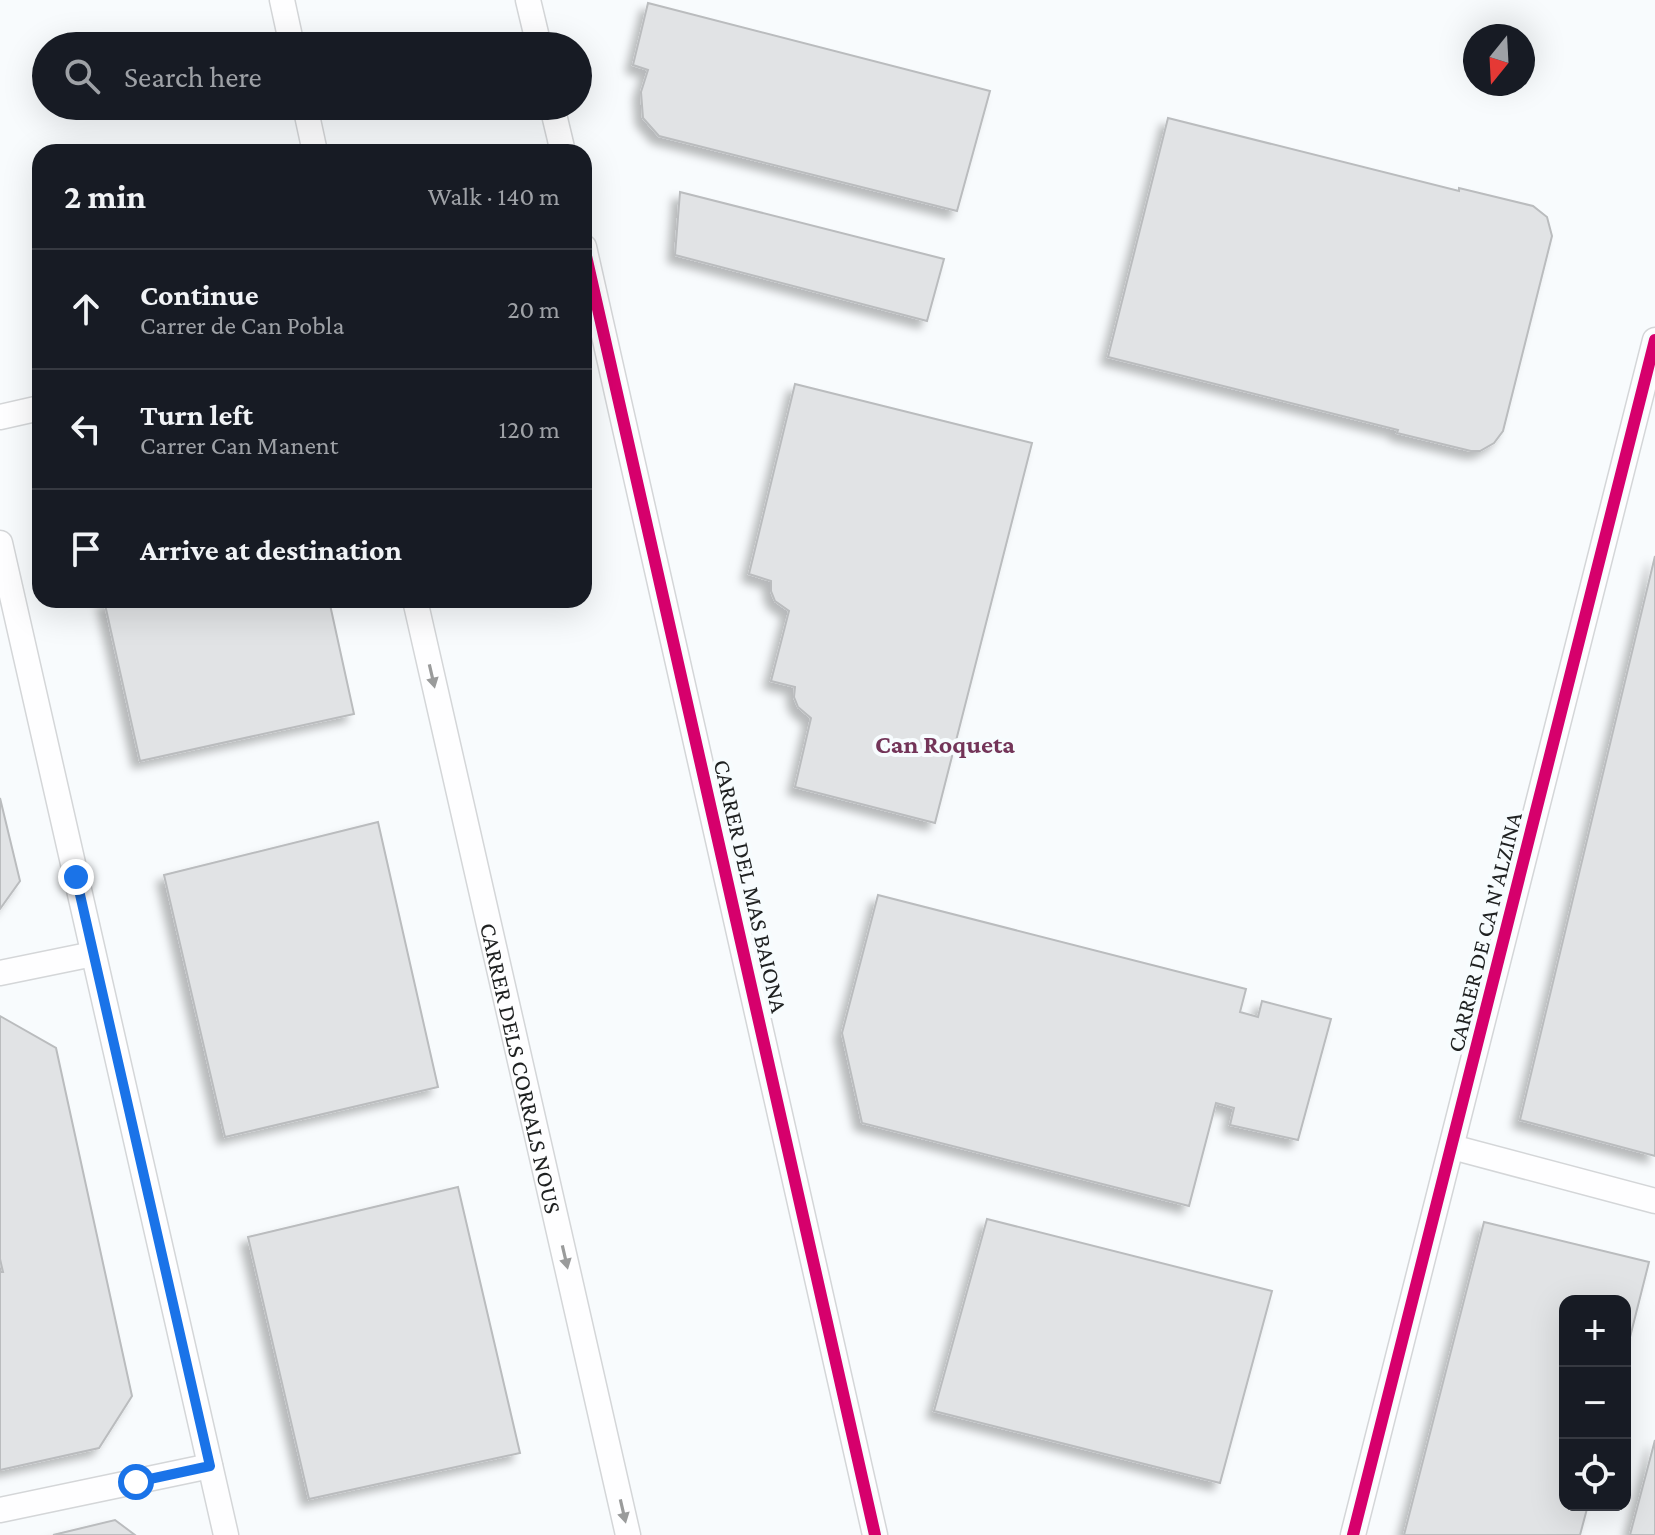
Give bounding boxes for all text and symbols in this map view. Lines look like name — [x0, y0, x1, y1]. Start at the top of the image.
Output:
north arrow — [1463, 24, 1535, 96]
search box — [32, 32, 592, 120]
icon: search — [60, 54, 104, 98]
text: Search here — [124, 60, 262, 93]
text: 2 min — [64, 178, 146, 215]
text: Walk · 140 m — [428, 182, 560, 211]
text: Continue — [140, 278, 259, 311]
icon: ahead — [64, 287, 108, 331]
text: 20 m — [507, 295, 560, 324]
text: Carrer de Can Pobla — [140, 311, 344, 340]
text: Turn left — [140, 398, 253, 431]
icon: left — [64, 407, 108, 451]
text: 120 m — [499, 415, 560, 444]
text: Carrer Can Manent — [140, 431, 338, 460]
icon: arrive — [64, 527, 108, 571]
text: Arrive at destination — [140, 533, 402, 566]
one-way arrow — [426, 664, 439, 689]
district label: Can Roqueta — [875, 730, 1015, 759]
street label: CARRER DEL MAS BAIONA — [709, 757, 793, 1016]
street label: CARRER DE CA N'ALZINA — [1441, 809, 1527, 1055]
route end — [58, 859, 94, 895]
street label: CARRER DELS CORRALS NOUS — [475, 920, 568, 1216]
one-way arrow — [559, 1245, 572, 1270]
map controls — [1559, 1295, 1631, 1511]
button: + — [1559, 1295, 1631, 1367]
button: − — [1559, 1367, 1631, 1439]
button: locate — [1559, 1439, 1631, 1511]
route start — [118, 1464, 154, 1500]
one-way arrow — [617, 1498, 630, 1523]

